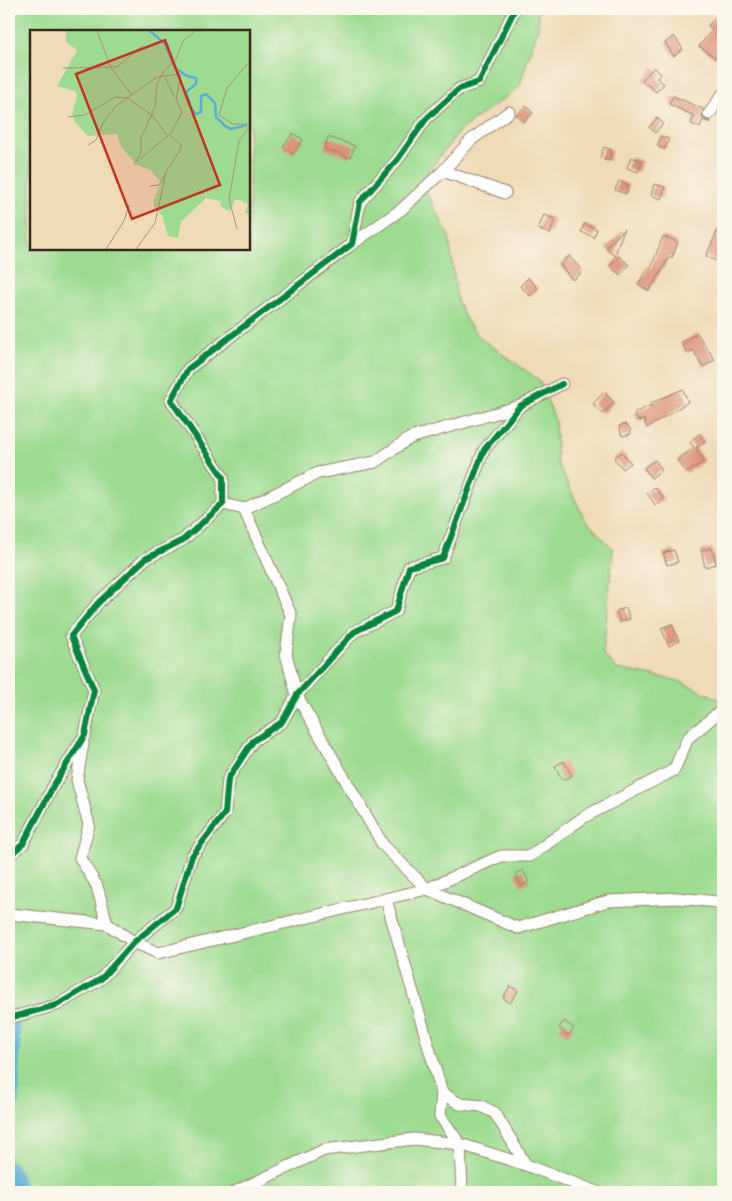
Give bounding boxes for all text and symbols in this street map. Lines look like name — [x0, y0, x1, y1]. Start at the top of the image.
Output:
inset map — [30, 30, 250, 250]

